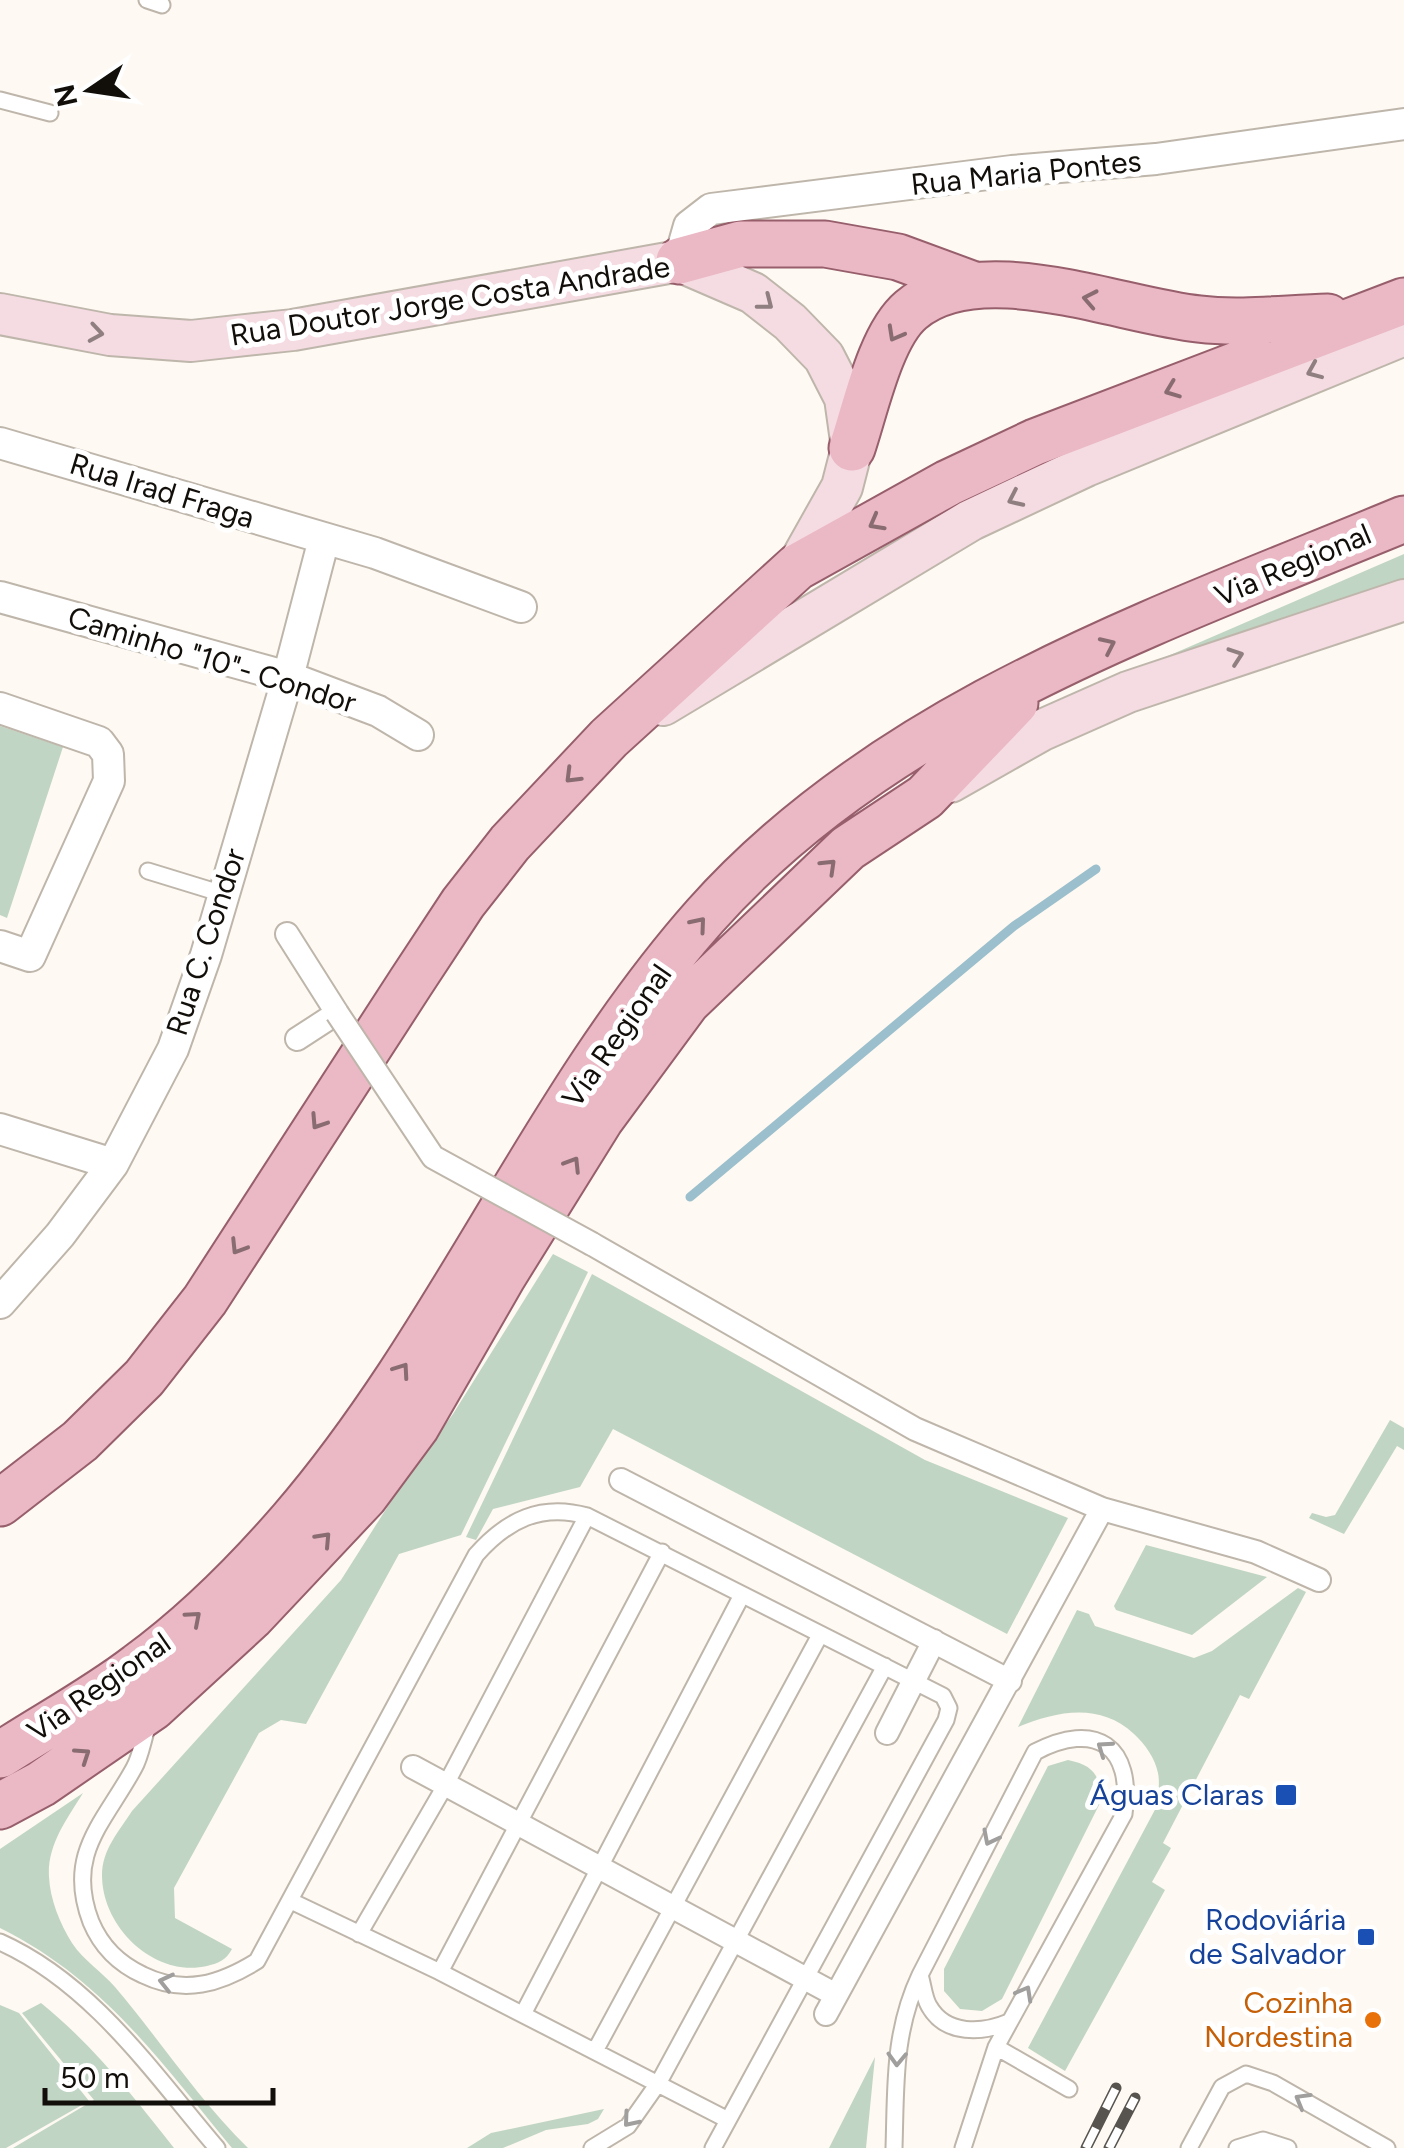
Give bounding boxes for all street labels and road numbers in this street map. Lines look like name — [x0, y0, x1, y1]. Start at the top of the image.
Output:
street label: Rua Maria Pontes — [909, 142, 1143, 203]
street label: Rua Doutor Jorge Costa Andrade — [227, 247, 672, 354]
street label: Rua Irad Fraga — [65, 445, 259, 536]
street label: Via Regional — [1209, 515, 1377, 614]
street label: Caminho "10"- Condor — [64, 598, 361, 721]
street label: Rua C. Condor — [158, 844, 253, 1040]
street label: Via Regional — [554, 957, 679, 1114]
street label: Via Regional — [20, 1624, 177, 1749]

